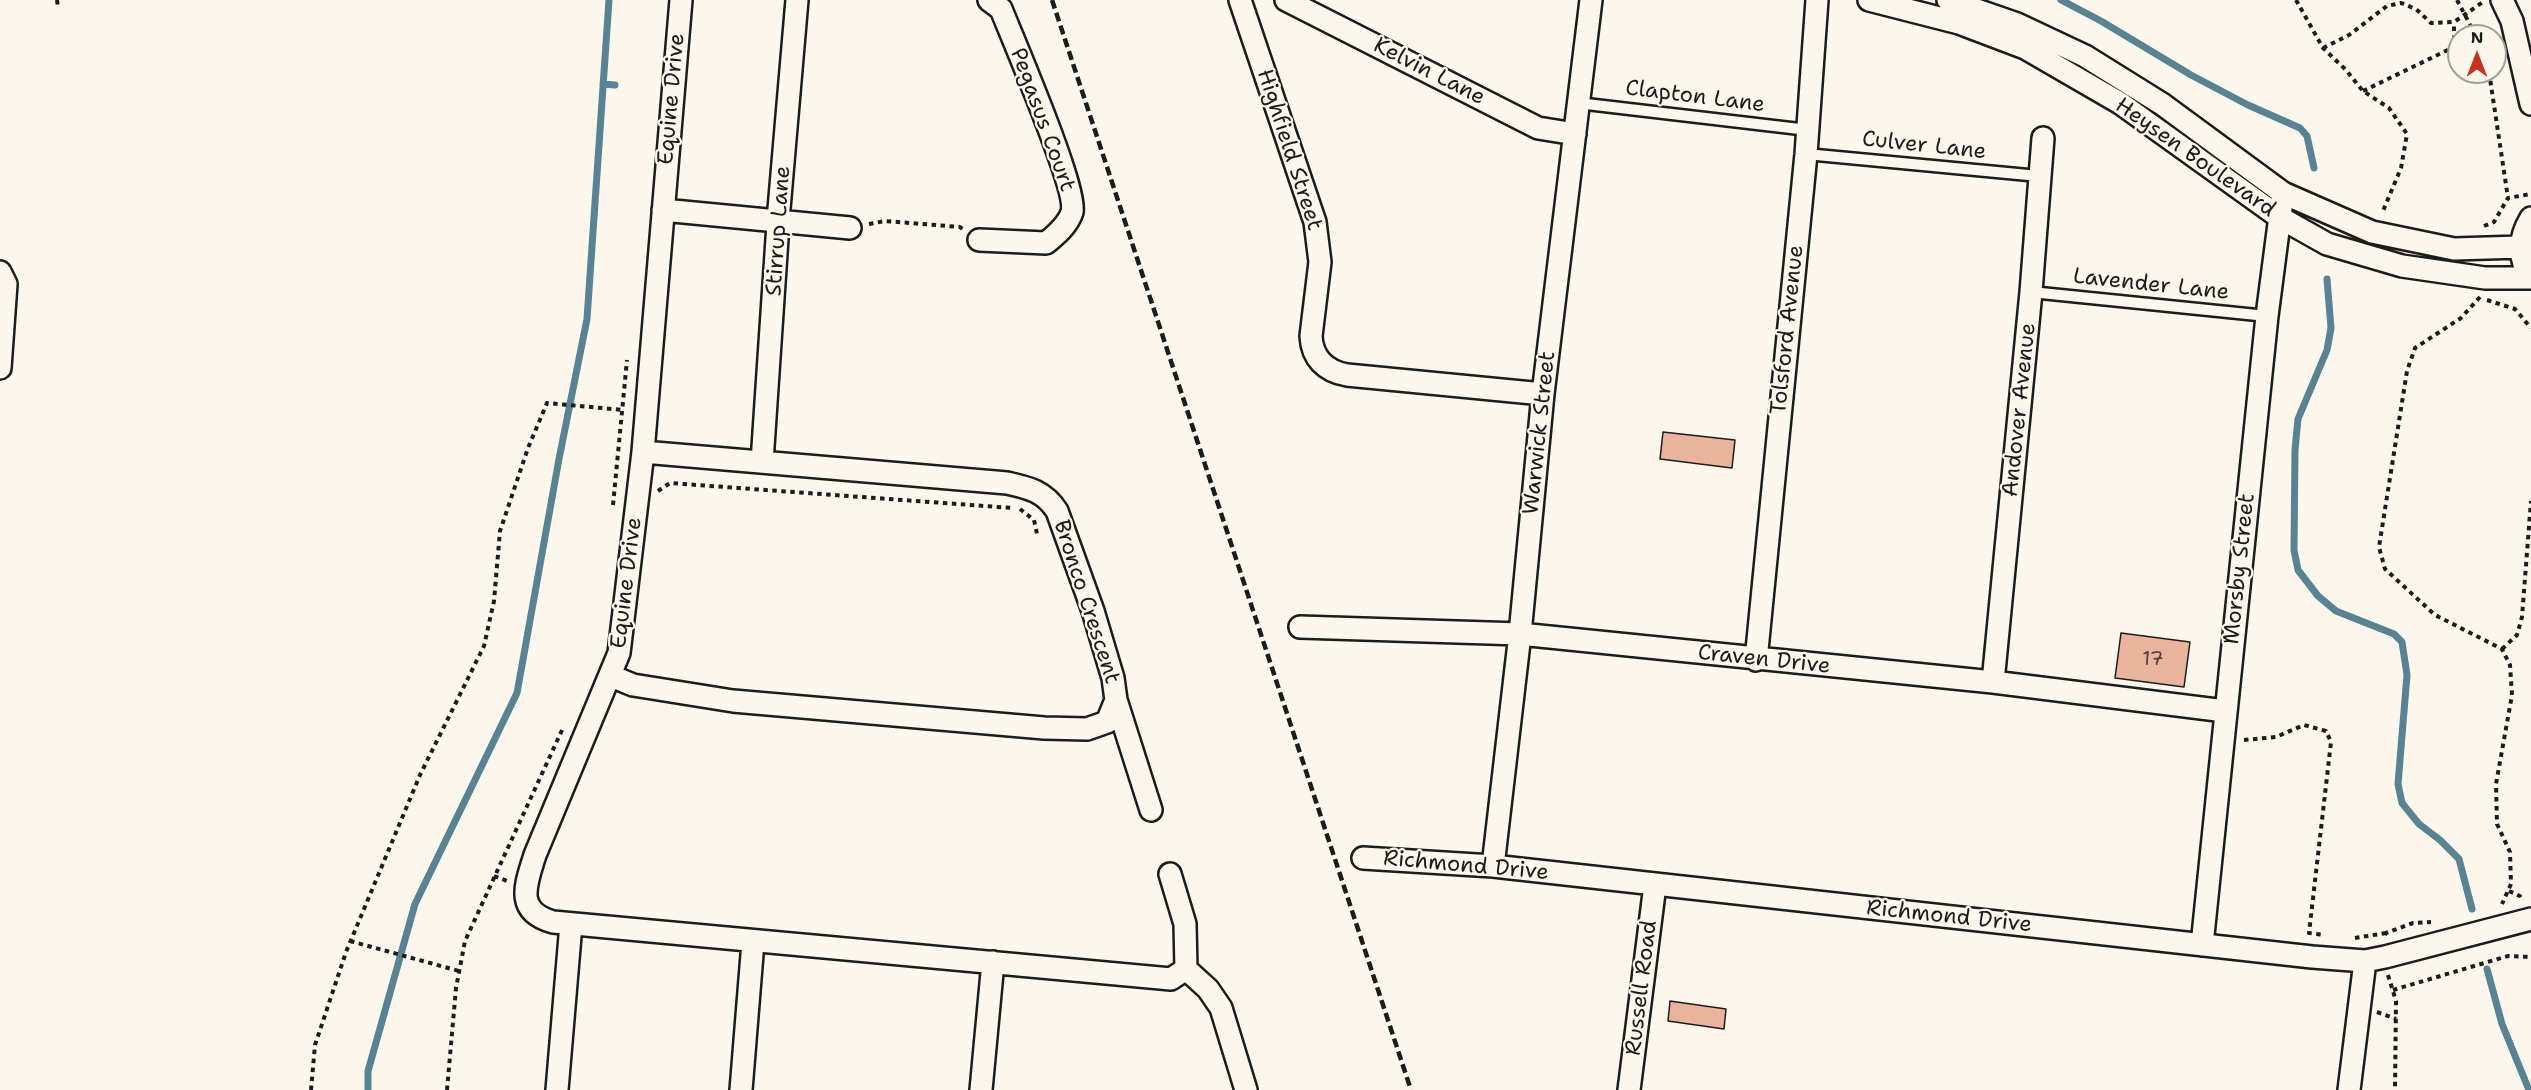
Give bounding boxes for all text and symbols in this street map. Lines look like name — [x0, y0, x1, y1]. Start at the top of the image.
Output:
north arrow — [2447, 24, 2507, 84]
text: N — [2471, 27, 2483, 48]
street label: Equine Drive — [653, 32, 691, 166]
street label: Kelvin Lane — [1369, 33, 1489, 111]
street label: Pegasus Court — [1004, 45, 1080, 195]
street label: Highfield Street — [1251, 66, 1327, 234]
street label: Clapton Lane — [1624, 75, 1766, 119]
street label: Heysen Boulevard — [2110, 93, 2280, 223]
street label: Culver Lane — [1861, 126, 1987, 166]
street label: Stirrup Lane — [761, 165, 797, 297]
street label: Tolsford Avenue — [1766, 244, 1810, 416]
street label: Lavender Lane — [2072, 264, 2230, 306]
street label: Andover Avenue — [1998, 322, 2042, 498]
street label: Warwick Street — [1518, 350, 1562, 516]
street label: Morsby Street — [2219, 492, 2261, 646]
street label: Equine Drive — [606, 516, 648, 650]
street label: Bronco Crescent — [1047, 517, 1125, 687]
street label: Craven Drive — [1696, 640, 1832, 680]
house number: 17 — [2142, 648, 2164, 672]
street label: Richmond Drive — [1382, 846, 1550, 886]
street label: Richmond Drive — [1865, 895, 2033, 939]
street label: Russell Road — [1621, 919, 1663, 1057]

